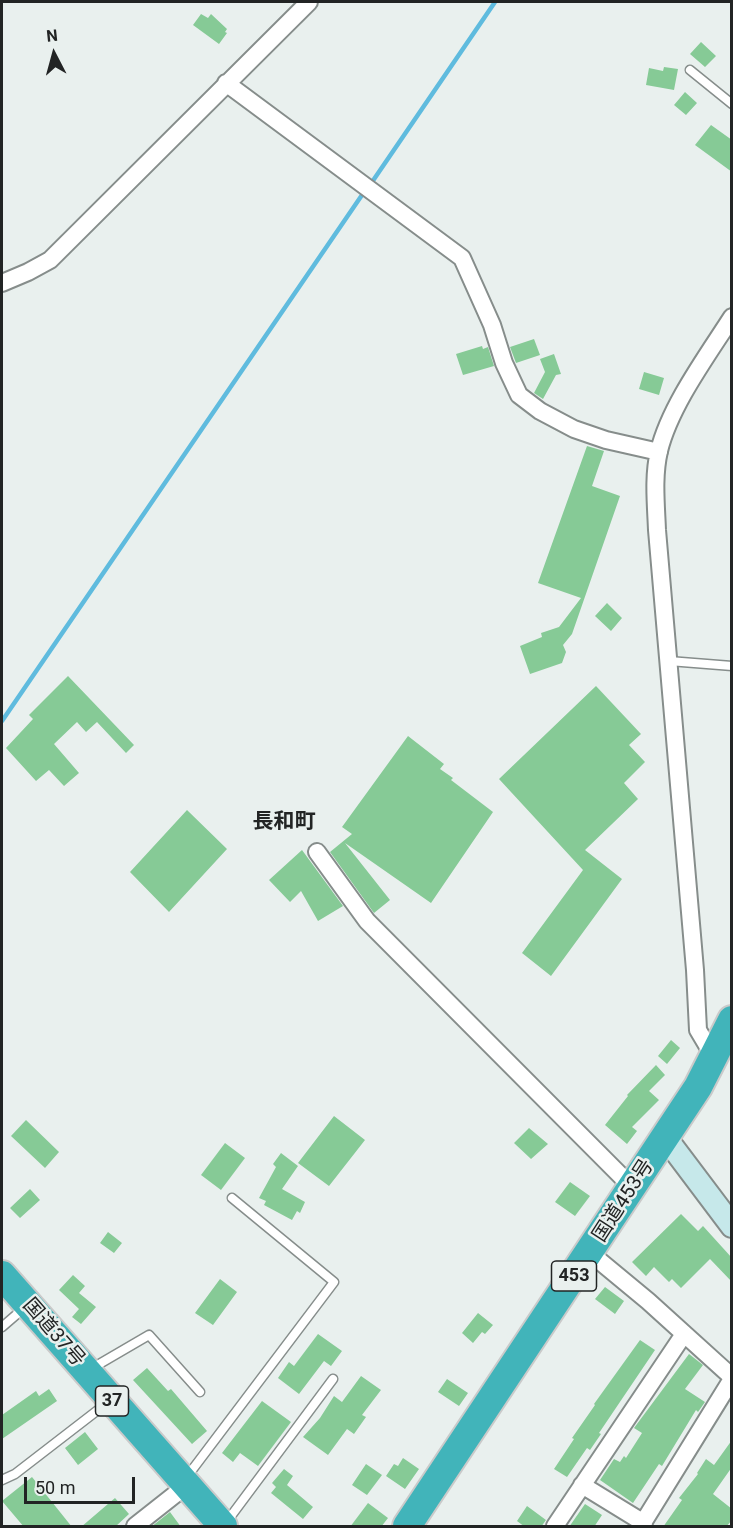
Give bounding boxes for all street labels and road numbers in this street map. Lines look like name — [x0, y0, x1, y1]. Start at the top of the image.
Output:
street label: 国道453号 — [588, 1155, 660, 1247]
road number: 453 — [552, 1261, 596, 1291]
street label: 国道37号 — [17, 1294, 89, 1372]
road number: 37 — [96, 1386, 128, 1416]

